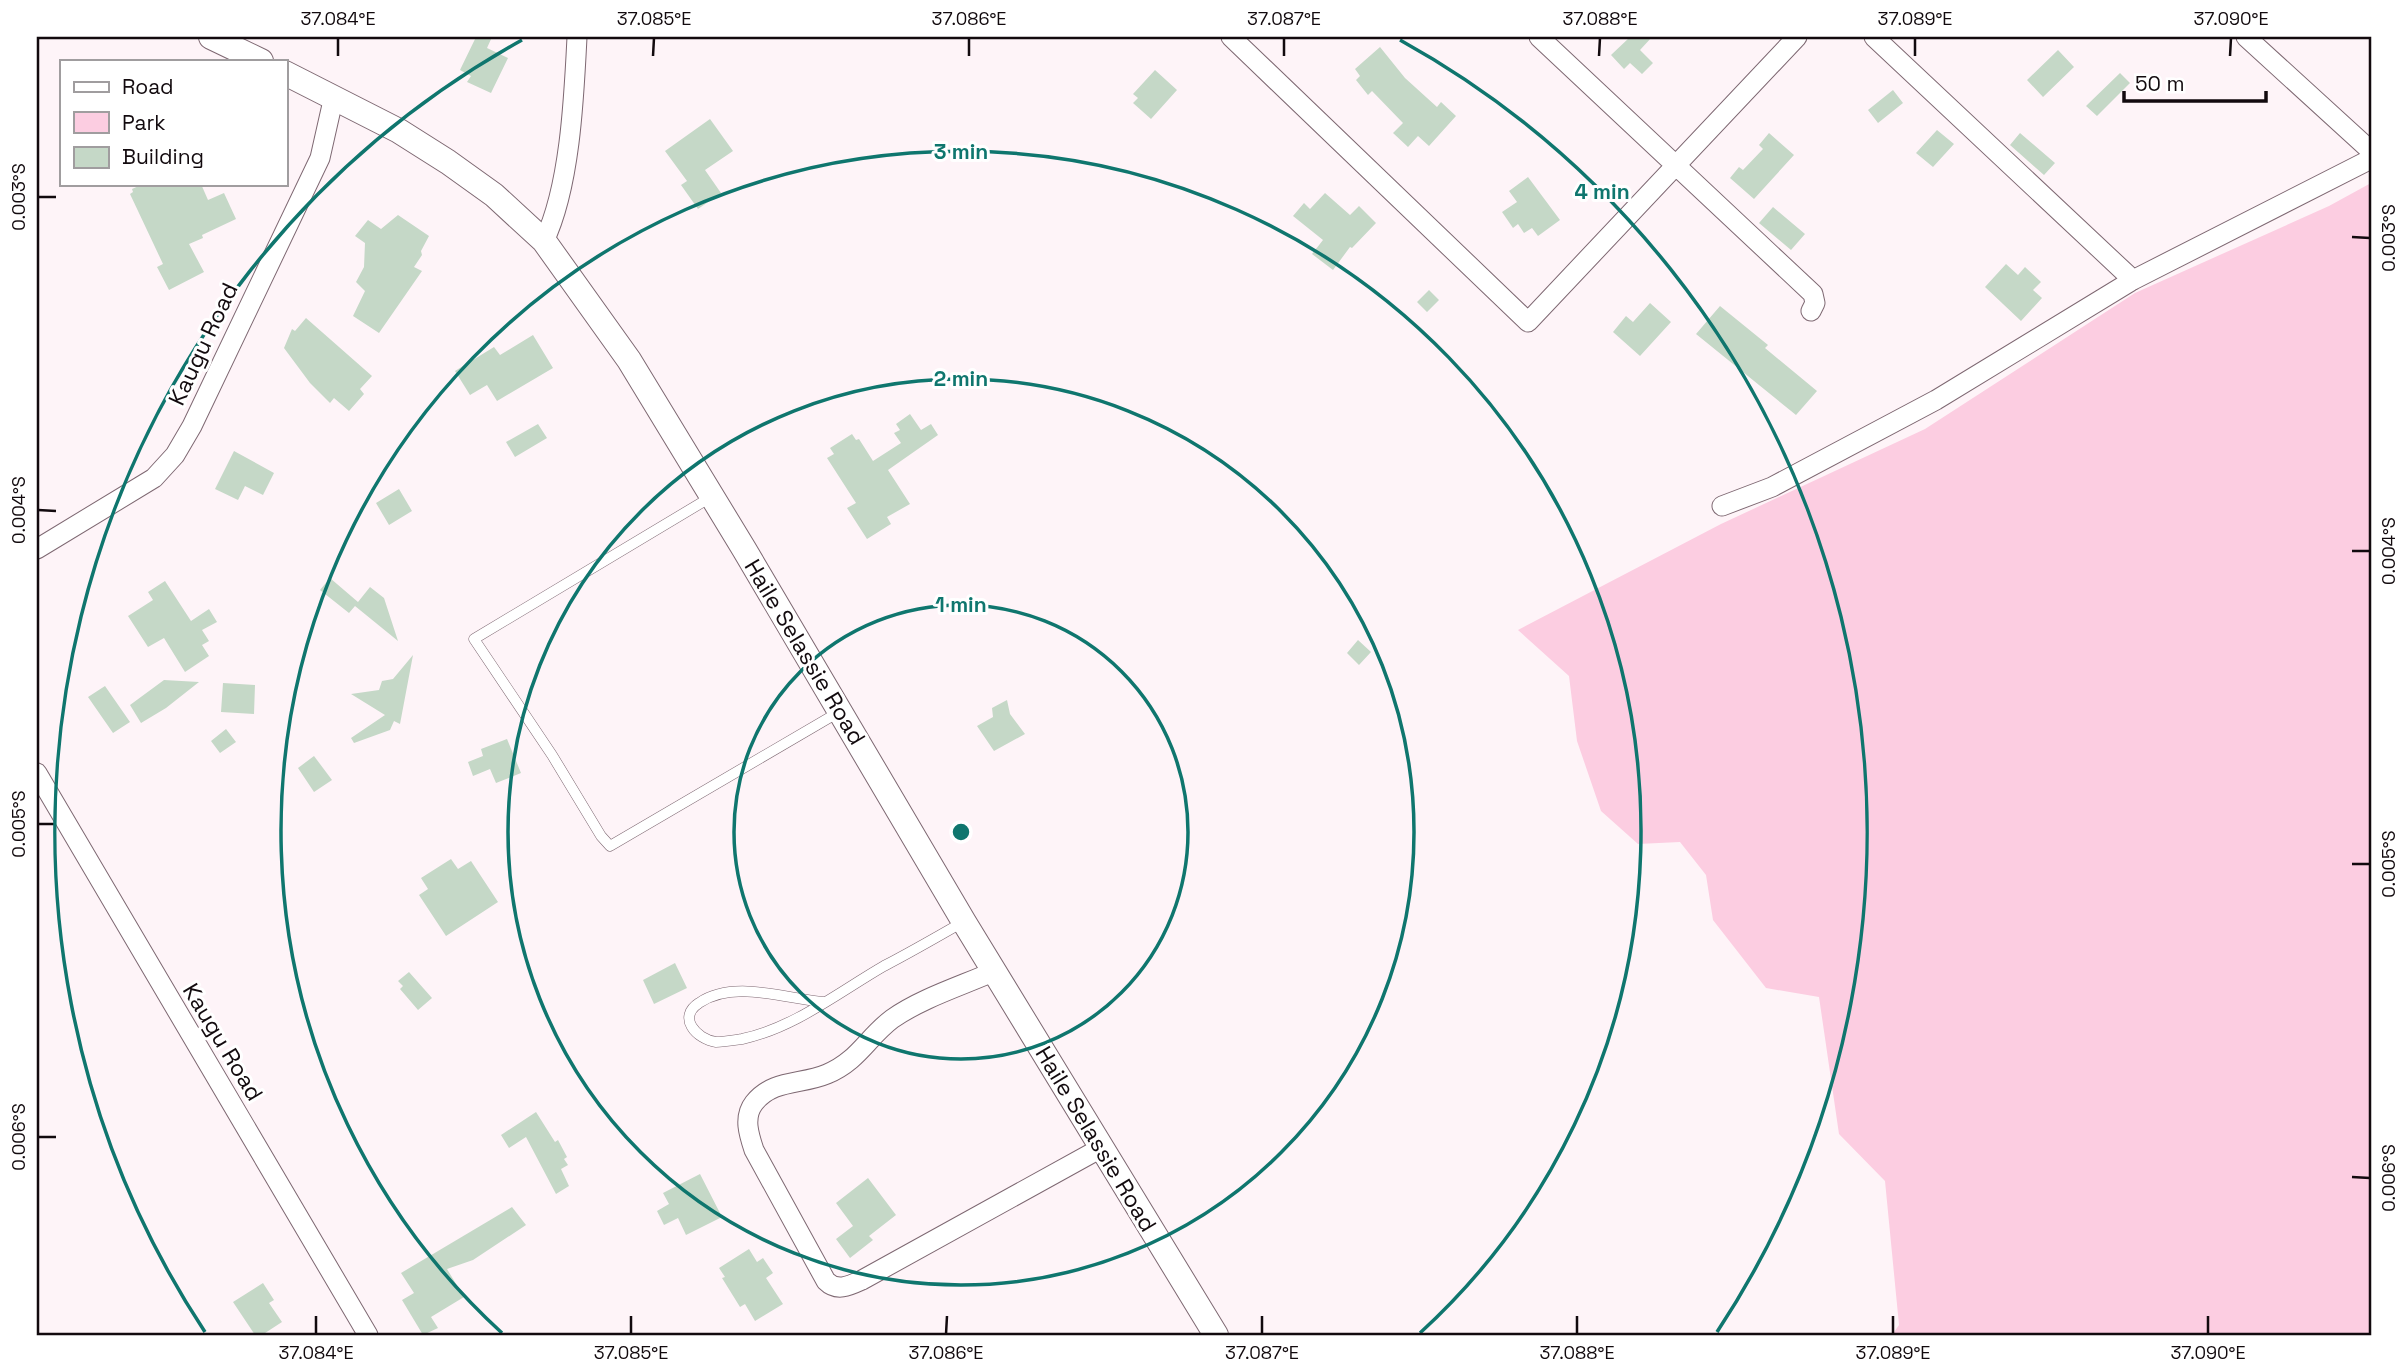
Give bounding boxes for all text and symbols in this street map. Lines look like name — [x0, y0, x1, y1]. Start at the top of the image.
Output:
text: 37.084°E — [300, 7, 376, 30]
text: 37.085°E — [617, 7, 691, 30]
text: 37.086°E — [932, 7, 1006, 30]
text: 37.087°E — [1247, 7, 1321, 30]
text: 37.088°E — [1562, 7, 1638, 30]
text: 37.089°E — [1878, 7, 1952, 30]
text: 37.090°E — [2193, 7, 2269, 30]
legend — [60, 60, 287, 186]
scale bar — [2124, 60, 2266, 104]
text: 50 m — [2135, 70, 2185, 97]
text: Road — [122, 73, 174, 100]
text: Park — [122, 109, 166, 136]
text: 3 min — [934, 138, 988, 165]
text: Building — [122, 143, 204, 170]
text: 0.003°S — [7, 163, 30, 231]
text: 4 min — [1574, 178, 1630, 205]
text: 0.003°S — [2377, 204, 2400, 272]
street label: Kaugu Road — [161, 278, 245, 410]
text: 2 min — [934, 365, 988, 392]
text: 0.004°S — [7, 476, 30, 544]
text: 0.004°S — [2377, 517, 2400, 585]
street label: Haile Selassie Road — [738, 554, 872, 750]
text: 1 min — [935, 591, 987, 618]
text: 0.005°S — [7, 790, 30, 858]
centre of rings — [949, 820, 973, 844]
text: 0.005°S — [2377, 830, 2400, 898]
street label: Kaugu Road — [176, 978, 270, 1106]
street label: Haile Selassie Road — [1029, 1041, 1163, 1237]
text: 0.006°S — [7, 1103, 30, 1171]
text: 0.006°S — [2377, 1144, 2400, 1212]
text: 37.084°E — [278, 1341, 354, 1364]
text: 37.085°E — [594, 1341, 668, 1364]
text: 37.086°E — [909, 1341, 983, 1364]
text: 37.087°E — [1225, 1341, 1299, 1364]
text: 37.088°E — [1539, 1341, 1615, 1364]
text: 37.089°E — [1856, 1341, 1930, 1364]
text: 37.090°E — [2170, 1341, 2246, 1364]

